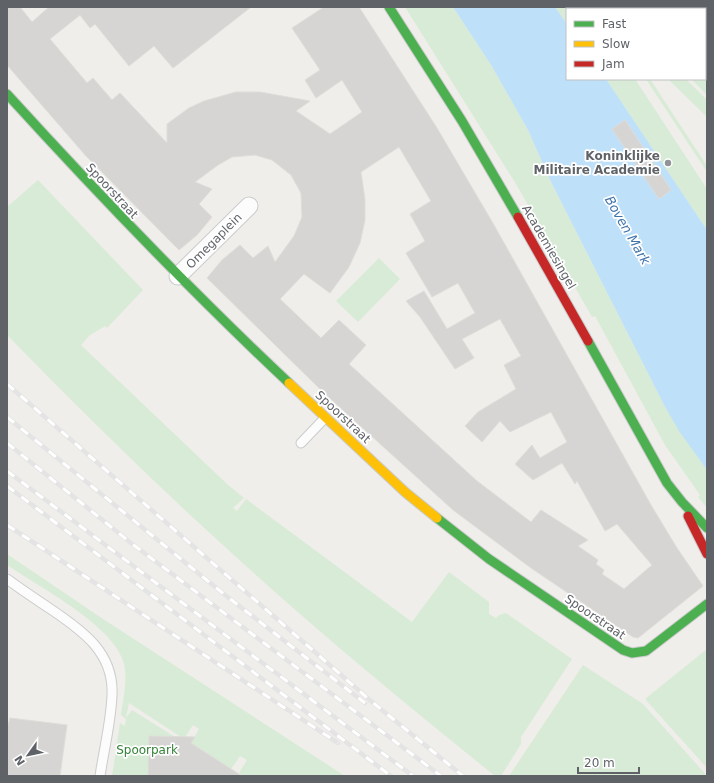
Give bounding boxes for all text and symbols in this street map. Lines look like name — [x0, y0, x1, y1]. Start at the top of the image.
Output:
legend — [566, 8, 706, 80]
text: Fast — [602, 17, 626, 31]
text: Slow — [602, 37, 630, 51]
text: Jam — [601, 57, 625, 71]
place label: Koninklijke Militaire Academie — [534, 149, 660, 177]
marker: Koninklijke Militaire Academie — [663, 158, 673, 168]
street label: Spoorstraat — [83, 161, 141, 222]
water label: Boven Mark — [602, 193, 654, 268]
street label: Academiesingel — [519, 202, 579, 292]
street label: Omegaplein — [183, 210, 245, 272]
street label: Spoorstraat — [313, 388, 374, 446]
street label: Spoorstraat — [562, 592, 628, 643]
north arrow — [8, 735, 48, 775]
park label: Spoorpark — [116, 743, 178, 757]
scale bar — [578, 749, 639, 775]
text: N — [12, 753, 28, 768]
text: 20 m — [584, 756, 615, 770]

